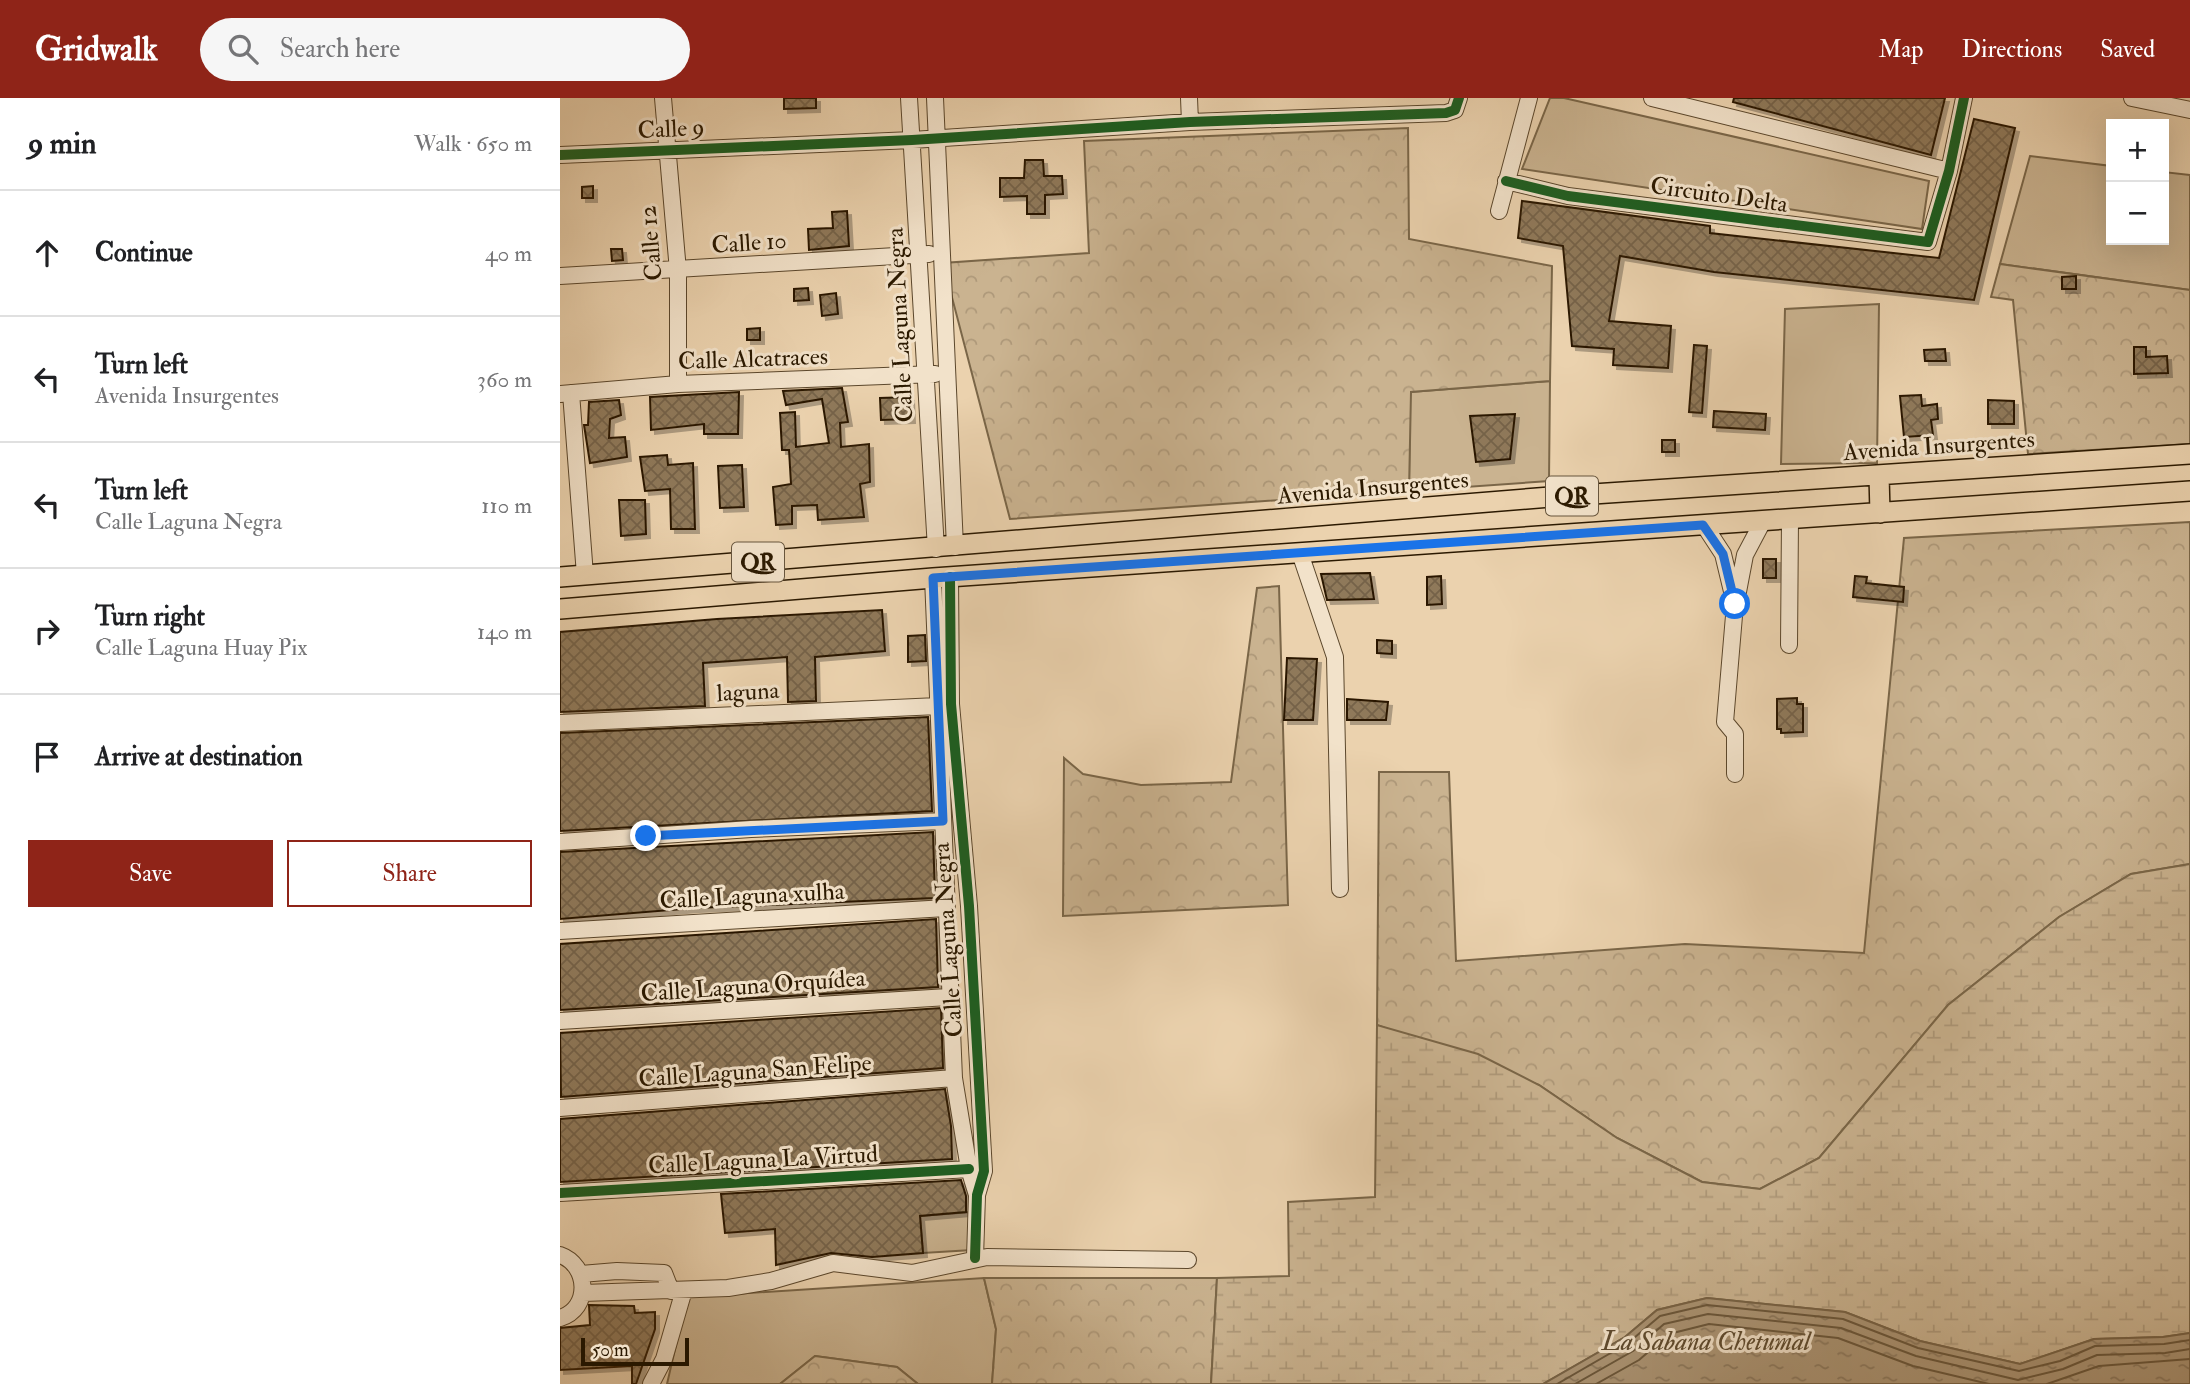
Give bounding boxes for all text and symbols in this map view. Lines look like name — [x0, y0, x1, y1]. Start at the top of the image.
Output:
search box — [200, 18, 690, 81]
text: Gridwalk — [35, 29, 158, 70]
icon: search — [224, 30, 262, 68]
text: Search here — [280, 33, 400, 65]
text: Map — [1878, 34, 1923, 65]
text: Directions — [1961, 34, 2062, 65]
text: Saved — [2100, 34, 2155, 65]
street label: Calle 9 — [637, 112, 705, 146]
map controls — [2106, 119, 2169, 245]
button: + — [2106, 119, 2169, 182]
text: 9 min — [28, 125, 96, 162]
text: Walk · 650 m — [414, 129, 532, 158]
street label: Circuito Delta — [1648, 170, 1791, 220]
button: − — [2106, 182, 2169, 245]
street label: Calle 12 — [632, 204, 670, 282]
street label: Calle 10 — [710, 225, 788, 261]
street label: Calle Laguna Negra — [879, 226, 921, 423]
icon: ahead — [28, 234, 66, 272]
text: Continue — [95, 237, 193, 269]
text: 40 m — [485, 239, 532, 268]
street label: Calle Alcatraces — [678, 341, 828, 377]
text: Turn left — [95, 349, 188, 381]
icon: left — [28, 360, 66, 398]
text: 360 m — [477, 365, 532, 394]
text: Avenida Insurgentes — [95, 381, 279, 410]
street label: Avenida Insurgentes — [1841, 424, 2036, 468]
street label: Avenida Insurgentes — [1275, 464, 1470, 512]
text: Turn left — [95, 475, 188, 507]
road number: QR — [1546, 476, 1598, 516]
icon: left — [28, 486, 66, 524]
text: 110 m — [481, 491, 532, 520]
text: Calle Laguna Negra — [95, 507, 282, 536]
road number: QR — [732, 543, 784, 582]
route start — [1719, 588, 1750, 619]
text: Turn right — [95, 601, 205, 633]
icon: right — [28, 612, 66, 650]
text: 140 m — [477, 617, 532, 646]
text: Calle Laguna Huay Pix — [95, 633, 307, 662]
street label: laguna — [716, 675, 781, 709]
icon: arrive — [28, 738, 66, 776]
text: Arrive at destination — [95, 741, 303, 773]
route end — [630, 820, 661, 851]
button: Save — [28, 840, 273, 907]
button: Share — [287, 840, 532, 907]
street label: Calle Laguna Negra — [926, 840, 970, 1038]
street label: Calle Laguna xulha — [659, 876, 846, 916]
street label: Calle Laguna Orquídea — [640, 963, 867, 1009]
street label: Calle Laguna San Felipe — [638, 1047, 872, 1095]
street label: Calle Laguna La Virtud — [647, 1138, 879, 1182]
water label: La Sabana Chetumal — [1601, 1326, 1812, 1358]
scale bar — [581, 1335, 690, 1367]
text: 50 m — [592, 1338, 629, 1362]

